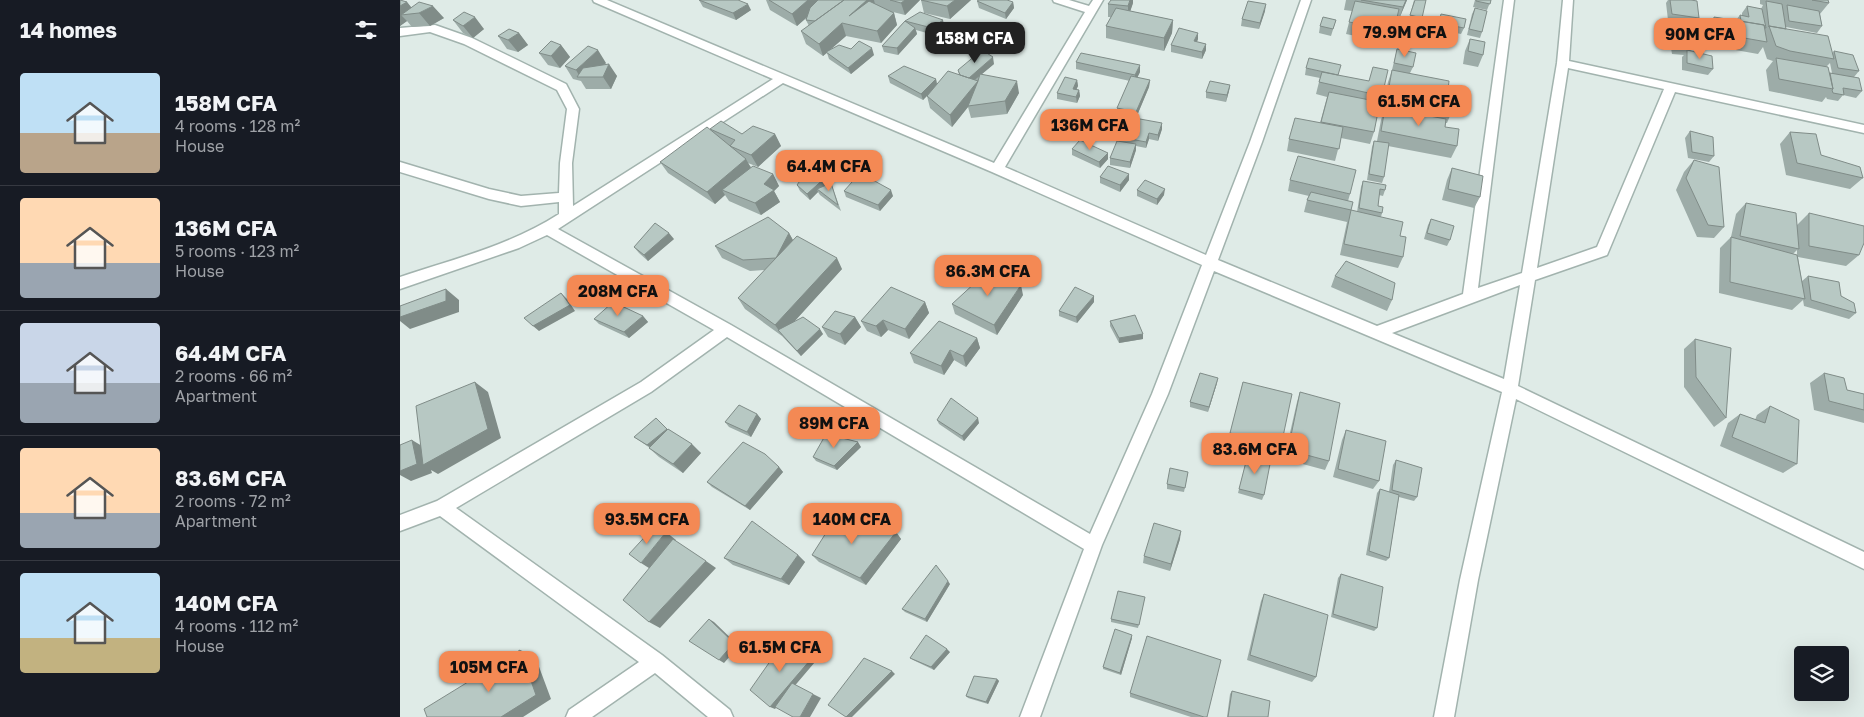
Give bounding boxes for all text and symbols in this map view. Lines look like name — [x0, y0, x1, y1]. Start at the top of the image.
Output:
pin: 79.9M CFA — [1348, 15, 1462, 58]
icon: filters — [352, 16, 380, 44]
text: 14 homes — [20, 17, 117, 43]
pin: 90M CFA — [1654, 18, 1746, 60]
pin: 158M CFA — [923, 22, 1027, 64]
text: 79.9M CFA — [1363, 22, 1447, 42]
text: 90M CFA — [1665, 24, 1735, 44]
text: 158M CFA — [936, 28, 1014, 48]
pin: 61.5M CFA — [1362, 84, 1476, 127]
text: 158M CFA — [175, 90, 277, 116]
text: 61.5M CFA — [1378, 91, 1460, 111]
icon: home — [60, 93, 120, 153]
pin: 136M CFA — [1038, 108, 1142, 151]
text: 136M CFA — [1051, 115, 1129, 135]
text: 4 rooms · 128 m² — [175, 116, 300, 136]
text: House — [175, 136, 224, 156]
pin: 64.4M CFA — [772, 150, 886, 192]
text: 64.4M CFA — [787, 156, 871, 176]
text: 136M CFA — [175, 215, 277, 241]
icon: home — [60, 218, 120, 278]
text: 5 rooms · 123 m² — [175, 241, 299, 261]
pin: 86.3M CFA — [931, 254, 1045, 297]
text: House — [175, 261, 224, 281]
text: 86.3M CFA — [946, 261, 1030, 281]
pin: 208M CFA — [566, 274, 670, 317]
text: 208M CFA — [578, 281, 658, 301]
text: 64.4M CFA — [175, 340, 287, 366]
icon: home — [60, 343, 120, 403]
text: 2 rooms · 66 m² — [175, 366, 292, 386]
text: Apartment — [175, 386, 257, 406]
pin: 89M CFA — [788, 406, 880, 449]
text: 89M CFA — [799, 413, 869, 433]
pin: 83.6M CFA — [1198, 432, 1312, 475]
text: 83.6M CFA — [1213, 439, 1297, 459]
text: 83.6M CFA — [175, 465, 287, 491]
icon: home — [60, 468, 120, 528]
text: 2 rooms · 72 m² — [175, 491, 291, 511]
pin: 93.5M CFA — [590, 502, 704, 545]
pin: 140M CFA — [800, 502, 904, 545]
text: 93.5M CFA — [605, 509, 689, 529]
text: 140M CFA — [813, 509, 891, 529]
text: Apartment — [175, 511, 257, 531]
text: 140M CFA — [175, 590, 278, 616]
icon: home — [60, 593, 120, 653]
text: 4 rooms · 112 m² — [175, 616, 298, 636]
pin: 61.5M CFA — [723, 630, 837, 673]
text: House — [175, 636, 224, 656]
text: 61.5M CFA — [739, 637, 821, 657]
map controls — [1794, 646, 1849, 701]
button: layers — [1794, 646, 1849, 701]
pin: 105M CFA — [437, 650, 541, 693]
text: 105M CFA — [450, 657, 528, 677]

